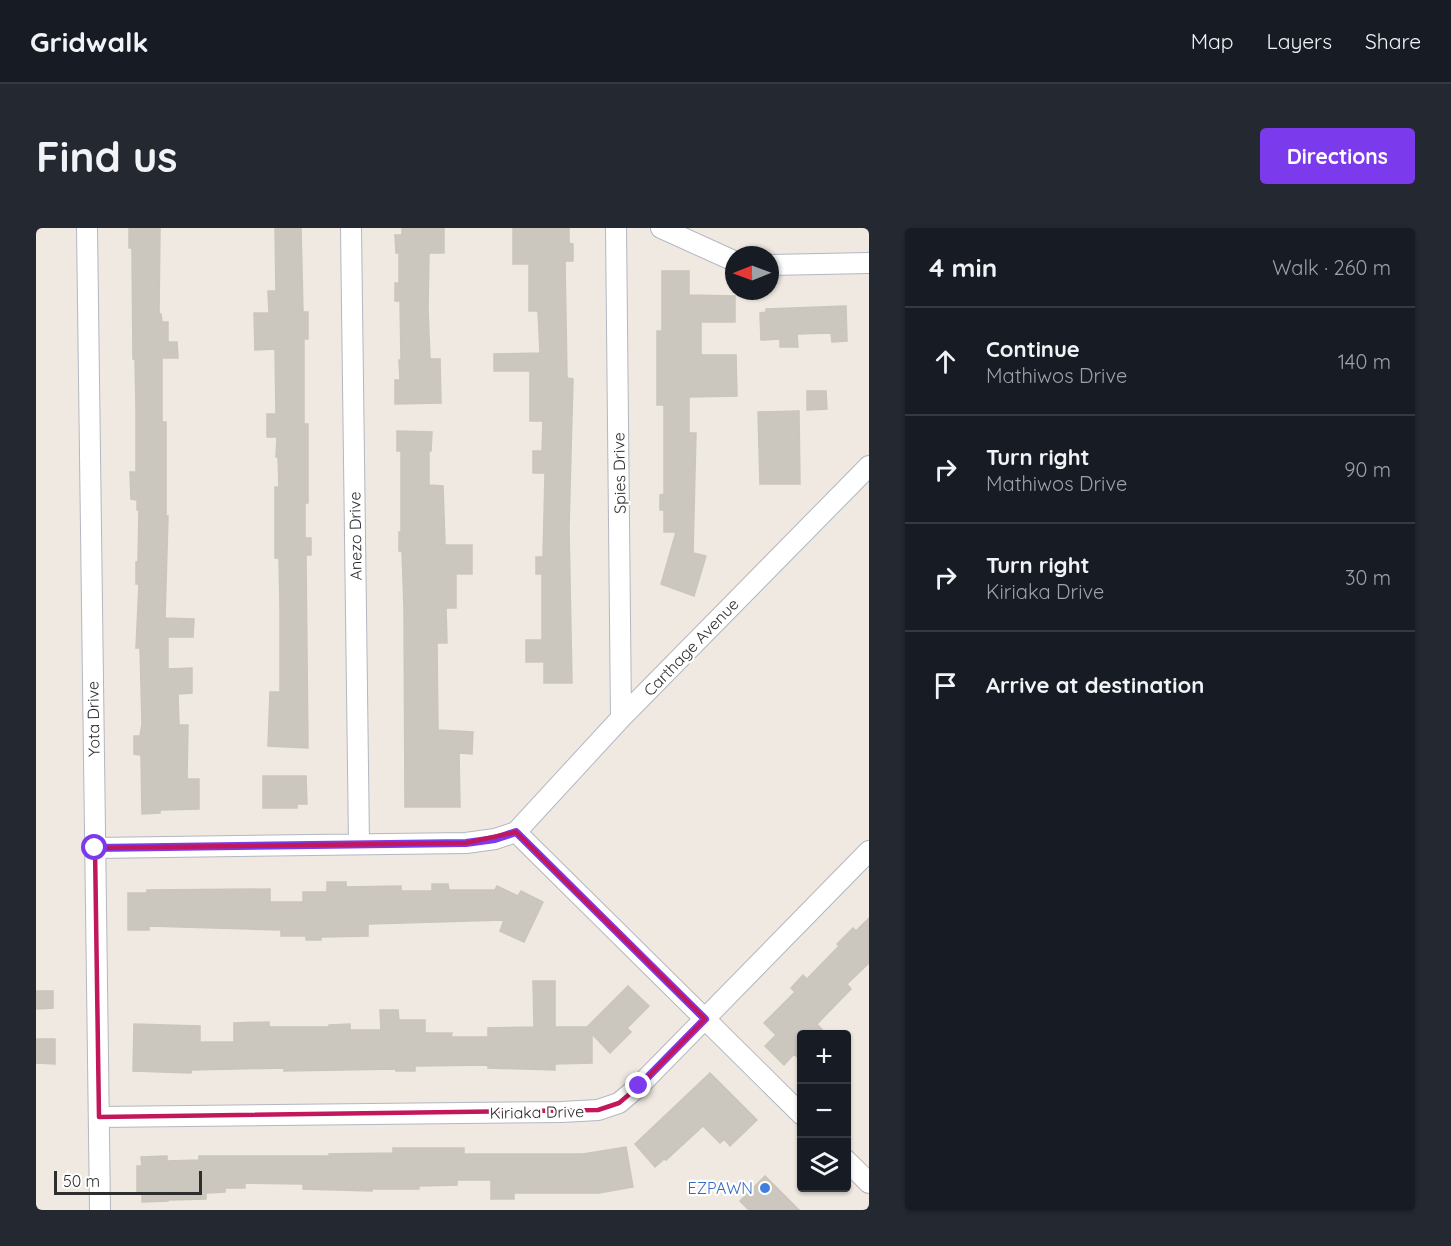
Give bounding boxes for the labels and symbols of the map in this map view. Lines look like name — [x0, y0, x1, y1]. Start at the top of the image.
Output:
north arrow — [725, 246, 779, 300]
street label: Spies Drive — [608, 432, 630, 514]
street label: Anezo Drive — [344, 491, 366, 581]
street label: Carthage Avenue — [639, 594, 743, 700]
street label: Yota Drive — [82, 681, 104, 757]
route start — [81, 834, 107, 860]
route end — [625, 1072, 651, 1098]
street label: Kiriaka Drive — [490, 1101, 584, 1123]
scale bar — [54, 1168, 202, 1196]
place label: EZPAWN — [688, 1178, 753, 1198]
marker: EZPAWN — [758, 1181, 772, 1195]

